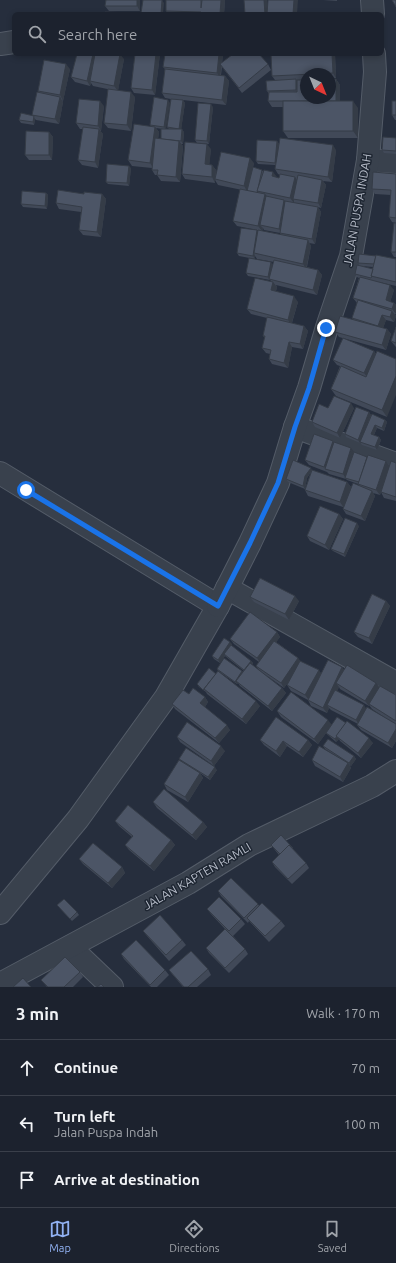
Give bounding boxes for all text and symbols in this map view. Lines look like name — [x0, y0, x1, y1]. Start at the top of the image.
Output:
search box — [12, 12, 384, 56]
icon: search — [26, 23, 48, 45]
text: Search here — [58, 26, 137, 43]
north arrow — [300, 68, 336, 104]
street label: JALAN PUSPA INDAH — [341, 153, 373, 267]
route end — [317, 319, 335, 337]
route start — [17, 481, 35, 499]
street label: JALAN KAPTEN RAMLI — [141, 840, 253, 912]
text: 3 min — [16, 1004, 59, 1023]
text: Walk · 170 m — [306, 1006, 380, 1020]
icon: ahead — [16, 1057, 38, 1079]
text: Continue — [54, 1059, 118, 1076]
text: 70 m — [351, 1061, 380, 1075]
text: Turn left — [54, 1108, 115, 1125]
icon: left — [16, 1113, 38, 1135]
text: 100 m — [344, 1117, 380, 1131]
text: Jalan Puspa Indah — [54, 1125, 158, 1139]
icon: arrive — [16, 1169, 38, 1191]
text: Arrive at destination — [54, 1171, 200, 1188]
tab: Map — [49, 1218, 71, 1254]
tab: Directions — [169, 1218, 219, 1254]
tab: Saved — [318, 1218, 347, 1254]

